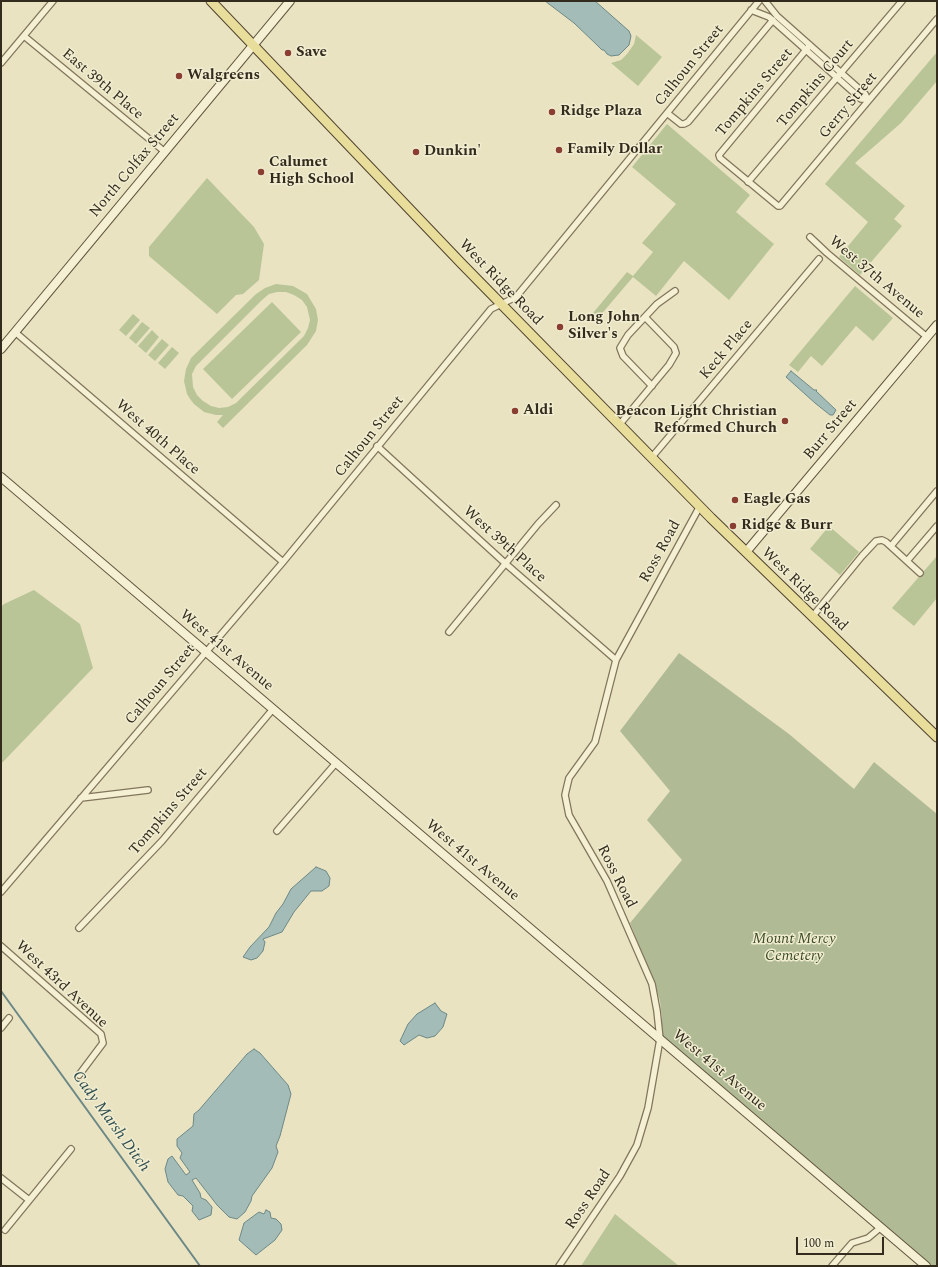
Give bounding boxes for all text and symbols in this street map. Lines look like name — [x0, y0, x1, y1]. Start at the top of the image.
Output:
street label: Calhoun Street — [652, 22, 728, 110]
street label: Tompkins Court — [774, 36, 858, 132]
place label: Save — [296, 44, 327, 62]
street label: Tompkins Street — [713, 45, 797, 141]
street label: East 39th Place — [58, 46, 146, 124]
marker: Save — [283, 48, 293, 58]
place label: Walgreens — [187, 67, 260, 85]
street label: Gerry Street — [816, 69, 882, 143]
marker: Walgreens — [174, 71, 184, 81]
place label: Ridge Plaza — [560, 103, 642, 121]
marker: Ridge Plaza — [547, 107, 557, 117]
street label: North Colfax Street — [86, 110, 184, 222]
place label: Family Dollar — [567, 141, 662, 159]
place label: Dunkin' — [424, 143, 481, 161]
marker: Family Dollar — [554, 145, 564, 155]
marker: Dunkin' — [411, 147, 421, 157]
place label: Calumet High School — [269, 154, 354, 189]
marker: Calumet High School — [256, 167, 266, 177]
street label: West 37th Avenue — [824, 233, 928, 323]
street label: West Ridge Road — [454, 236, 546, 330]
place label: Long John Silver's — [568, 309, 640, 344]
street label: Keck Place — [697, 316, 757, 384]
marker: Long John Silver's — [555, 322, 565, 332]
street label: Calhoun Street — [332, 393, 408, 481]
street label: Burr Street — [801, 396, 861, 464]
street label: West 40th Place — [111, 397, 203, 479]
place label: Aldi — [523, 402, 553, 420]
place label: Beacon Light Christian Reformed Church — [615, 403, 777, 438]
marker: Aldi — [510, 406, 520, 416]
marker: Beacon Light Christian Reformed Church — [780, 416, 790, 426]
place label: Eagle Gas — [743, 491, 811, 509]
marker: Eagle Gas — [730, 495, 740, 505]
street label: West 39th Place — [459, 503, 549, 587]
place label: Ridge & Burr — [741, 517, 832, 535]
street label: Ross Road — [637, 518, 685, 586]
marker: Ridge & Burr — [728, 521, 738, 531]
street label: West Ridge Road — [757, 544, 851, 636]
street label: West 41st Avenue — [175, 607, 277, 695]
street label: Calhoun Street — [122, 641, 200, 729]
street label: Tompkins Street — [126, 765, 212, 859]
street label: West 41st Avenue — [421, 817, 523, 905]
street label: Ross Road — [592, 842, 640, 912]
park label: Mount Mercy Cemetery — [752, 931, 836, 966]
street label: West 43rd Avenue — [11, 938, 111, 1032]
street label: West 41st Avenue — [668, 1027, 770, 1115]
water label: Cady Marsh Ditch — [67, 1068, 153, 1176]
street label: Ross Road — [562, 1167, 616, 1233]
scale bar — [798, 1229, 886, 1255]
text: 100 m — [803, 1234, 834, 1253]

